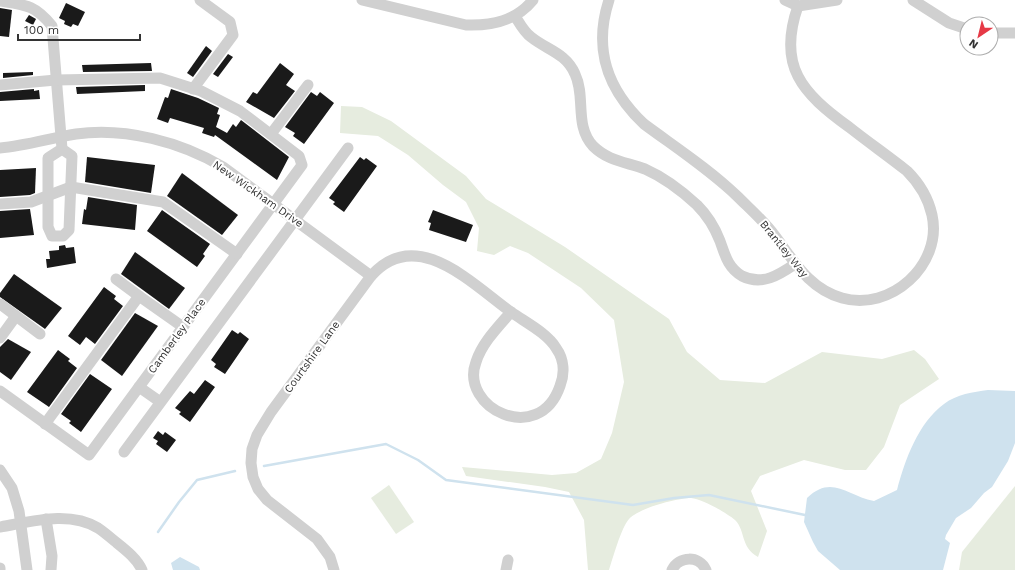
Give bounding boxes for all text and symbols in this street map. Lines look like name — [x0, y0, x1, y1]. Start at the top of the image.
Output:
scale bar — [18, 16, 140, 42]
north arrow — [959, 16, 999, 56]
text: 100 m — [24, 23, 59, 37]
text: N — [966, 36, 981, 51]
street label: New Wickham Drive — [210, 158, 306, 230]
street label: Brantley Way — [757, 218, 811, 280]
street label: Camberley Place — [145, 296, 209, 376]
street label: Courtshire Lane — [282, 319, 342, 395]

